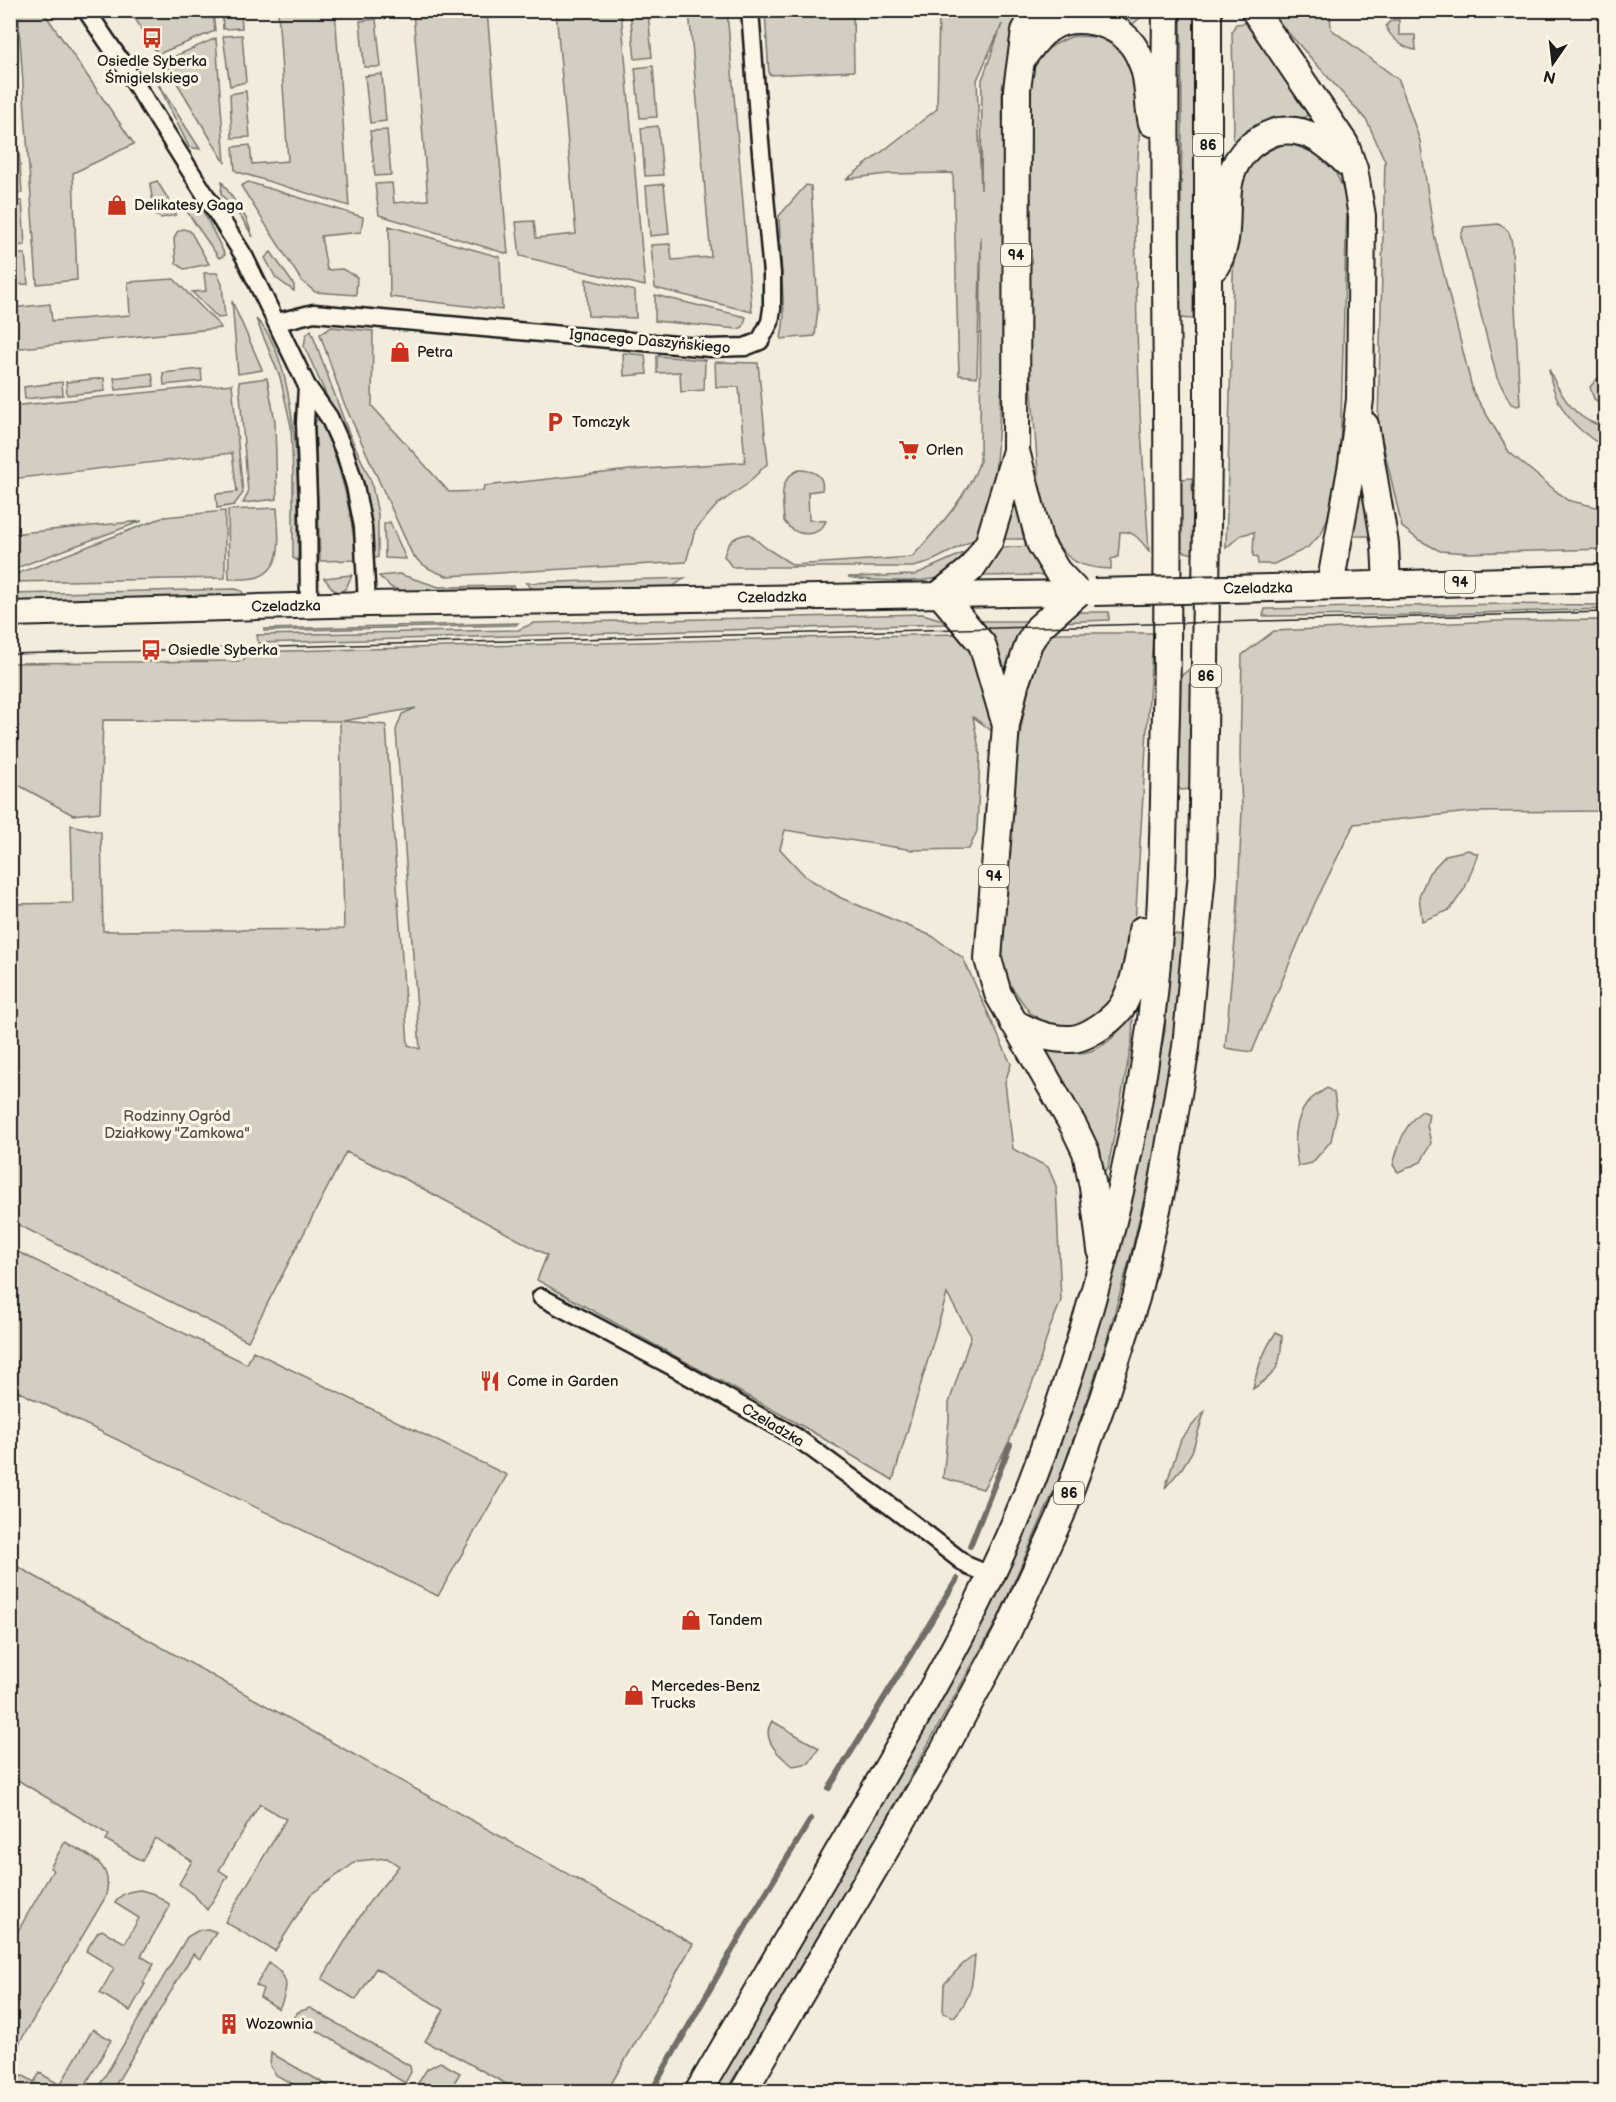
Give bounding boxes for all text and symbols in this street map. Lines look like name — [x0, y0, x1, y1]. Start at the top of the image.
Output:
bus stop icon: Osiedle Syberka Śmigielskiego — [140, 26, 164, 50]
north arrow — [1523, 33, 1583, 93]
place label: Osiedle Syberka Śmigielskiego — [97, 52, 207, 88]
text: N — [1542, 65, 1558, 87]
road number: 86 — [1193, 134, 1223, 156]
shop icon: Delikatesy Gaga — [105, 193, 129, 217]
place label: Delikatesy Gaga — [134, 196, 243, 215]
road number: 94 — [1001, 244, 1031, 266]
street label: Ignacego Daszyńskiego — [569, 325, 731, 358]
shop icon: Petra — [388, 340, 412, 364]
place label: Petra — [417, 343, 453, 362]
parking icon: Tomczyk — [543, 410, 567, 434]
place label: Tomczyk — [572, 413, 630, 432]
supermarket icon: Orlen — [897, 438, 921, 462]
place label: Orlen — [926, 441, 963, 460]
road number: 94 — [1445, 571, 1475, 593]
street label: Czeladzka — [1223, 578, 1293, 599]
street label: Czeladzka — [737, 587, 807, 608]
street label: Czeladzka — [251, 596, 321, 617]
bus stop icon: Osiedle Syberka — [139, 638, 163, 662]
place label: Osiedle Syberka — [168, 641, 278, 660]
road number: 86 — [1191, 665, 1221, 687]
road number: 94 — [979, 865, 1009, 887]
park label: Rodzinny Ogród Działkowy "Zamkowa" — [104, 1107, 250, 1143]
restaurant icon: Come in Garden — [478, 1369, 502, 1393]
place label: Come in Garden — [507, 1372, 618, 1391]
street label: Czeladzka — [738, 1399, 807, 1451]
road number: 86 — [1054, 1482, 1084, 1504]
shop icon: Tandem — [679, 1608, 703, 1632]
place label: Tandem — [708, 1611, 762, 1630]
place label: Mercedes-Benz Trucks — [651, 1677, 761, 1713]
shop icon: Mercedes-Benz Trucks — [622, 1683, 646, 1707]
building icon: Wozownia — [217, 2012, 241, 2036]
place label: Wozownia — [246, 2015, 313, 2034]

